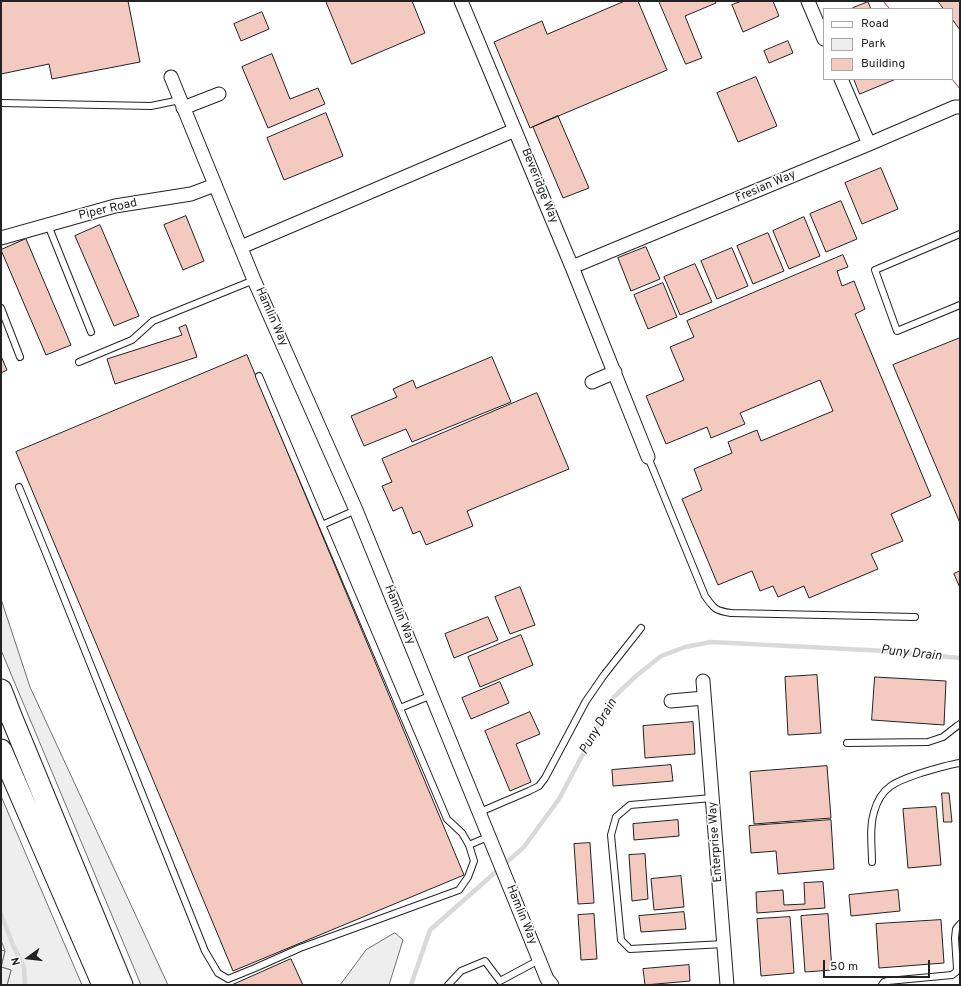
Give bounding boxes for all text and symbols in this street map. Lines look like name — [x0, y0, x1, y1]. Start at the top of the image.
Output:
legend — [823, 8, 953, 80]
text: Road — [861, 16, 889, 32]
text: Park — [861, 36, 886, 52]
text: Building — [861, 56, 905, 72]
street label: Beveridge Way — [517, 146, 561, 226]
street label: Fresian Way — [734, 168, 798, 206]
street label: Piper Road — [77, 196, 139, 224]
street label: Hamlin Way — [252, 285, 290, 349]
street label: Hamlin Way — [381, 583, 417, 647]
water label: Puny Drain — [880, 643, 942, 665]
water label: Puny Drain — [577, 696, 621, 758]
street label: Enterprise Way — [706, 801, 726, 883]
street label: Hamlin Way — [503, 883, 539, 947]
north arrow — [8, 938, 48, 978]
scale bar — [825, 952, 932, 978]
text: N — [9, 955, 24, 967]
text: 50 m — [830, 959, 858, 975]

